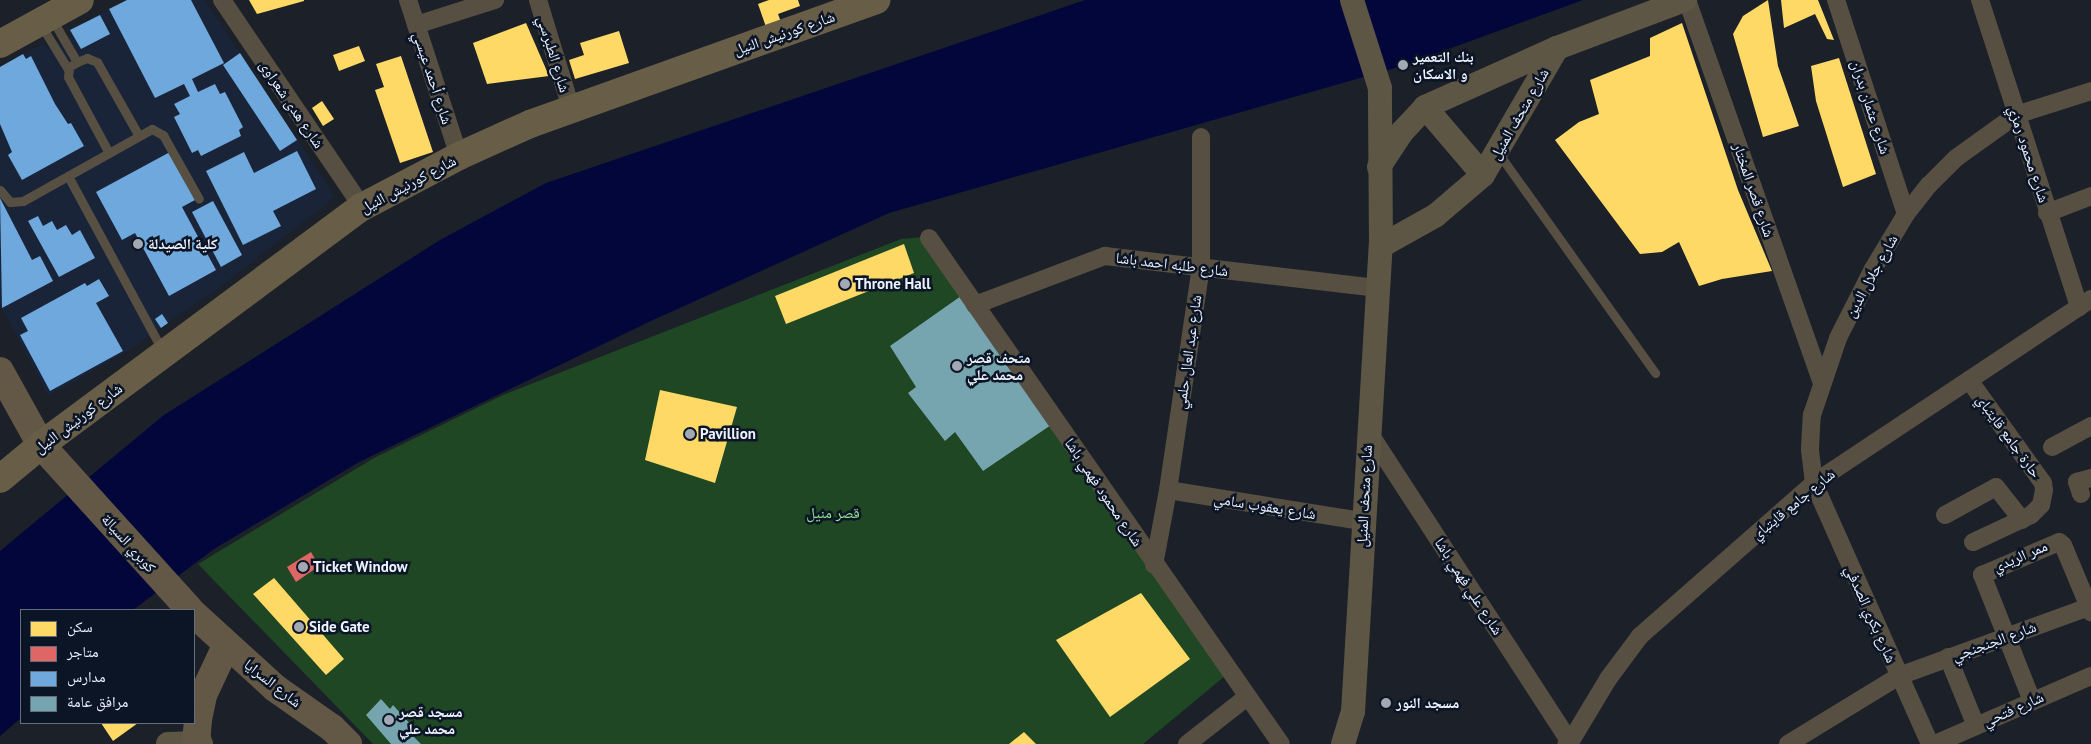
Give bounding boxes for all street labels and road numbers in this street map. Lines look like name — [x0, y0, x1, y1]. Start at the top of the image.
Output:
street label: شارع كورنيش النيل — [731, 7, 837, 59]
street label: شارع الطبرسي — [534, 13, 574, 95]
street label: شارع أحمد عيسي — [410, 29, 456, 127]
street label: شارع هدى شعراوى — [256, 56, 328, 152]
street label: شارع عثمان بدران — [1847, 58, 1895, 156]
street label: شارع متحف المنيل — [1486, 65, 1552, 163]
street label: شارع محمود رمزي — [2005, 103, 2053, 205]
street label: شارع قصر المختار — [1729, 141, 1779, 239]
street label: شارع كورنيش النيل — [357, 151, 459, 217]
street label: شارع جلال الدين — [1841, 231, 1901, 321]
street label: شارع طلبه احمد باشا — [1115, 248, 1229, 280]
street label: شارع عبد العال حلمي — [1171, 294, 1205, 410]
street label: شارع كورنيش النيل — [30, 379, 126, 457]
street label: حارة جامع قايتباي — [1973, 391, 2045, 481]
street label: شارع محمود فهمي باشا — [1061, 434, 1147, 550]
street label: شارع متحف المنيل — [1352, 444, 1376, 548]
street label: شارع جامع قايتباي — [1748, 465, 1838, 543]
street label: شارع يعقوب سامي — [1213, 489, 1317, 523]
street label: كوبري السيالة — [98, 510, 160, 576]
street label: شارع علي فهمي باشا — [1431, 534, 1507, 638]
street label: ممر الريدي — [1990, 536, 2050, 576]
street label: شارع بكري الصدفي — [1841, 562, 1901, 666]
street label: شارع الجنجنجي — [1949, 617, 2039, 665]
street label: شارع السرايا — [241, 655, 305, 711]
street label: شارع فتحي — [1980, 688, 2046, 730]

